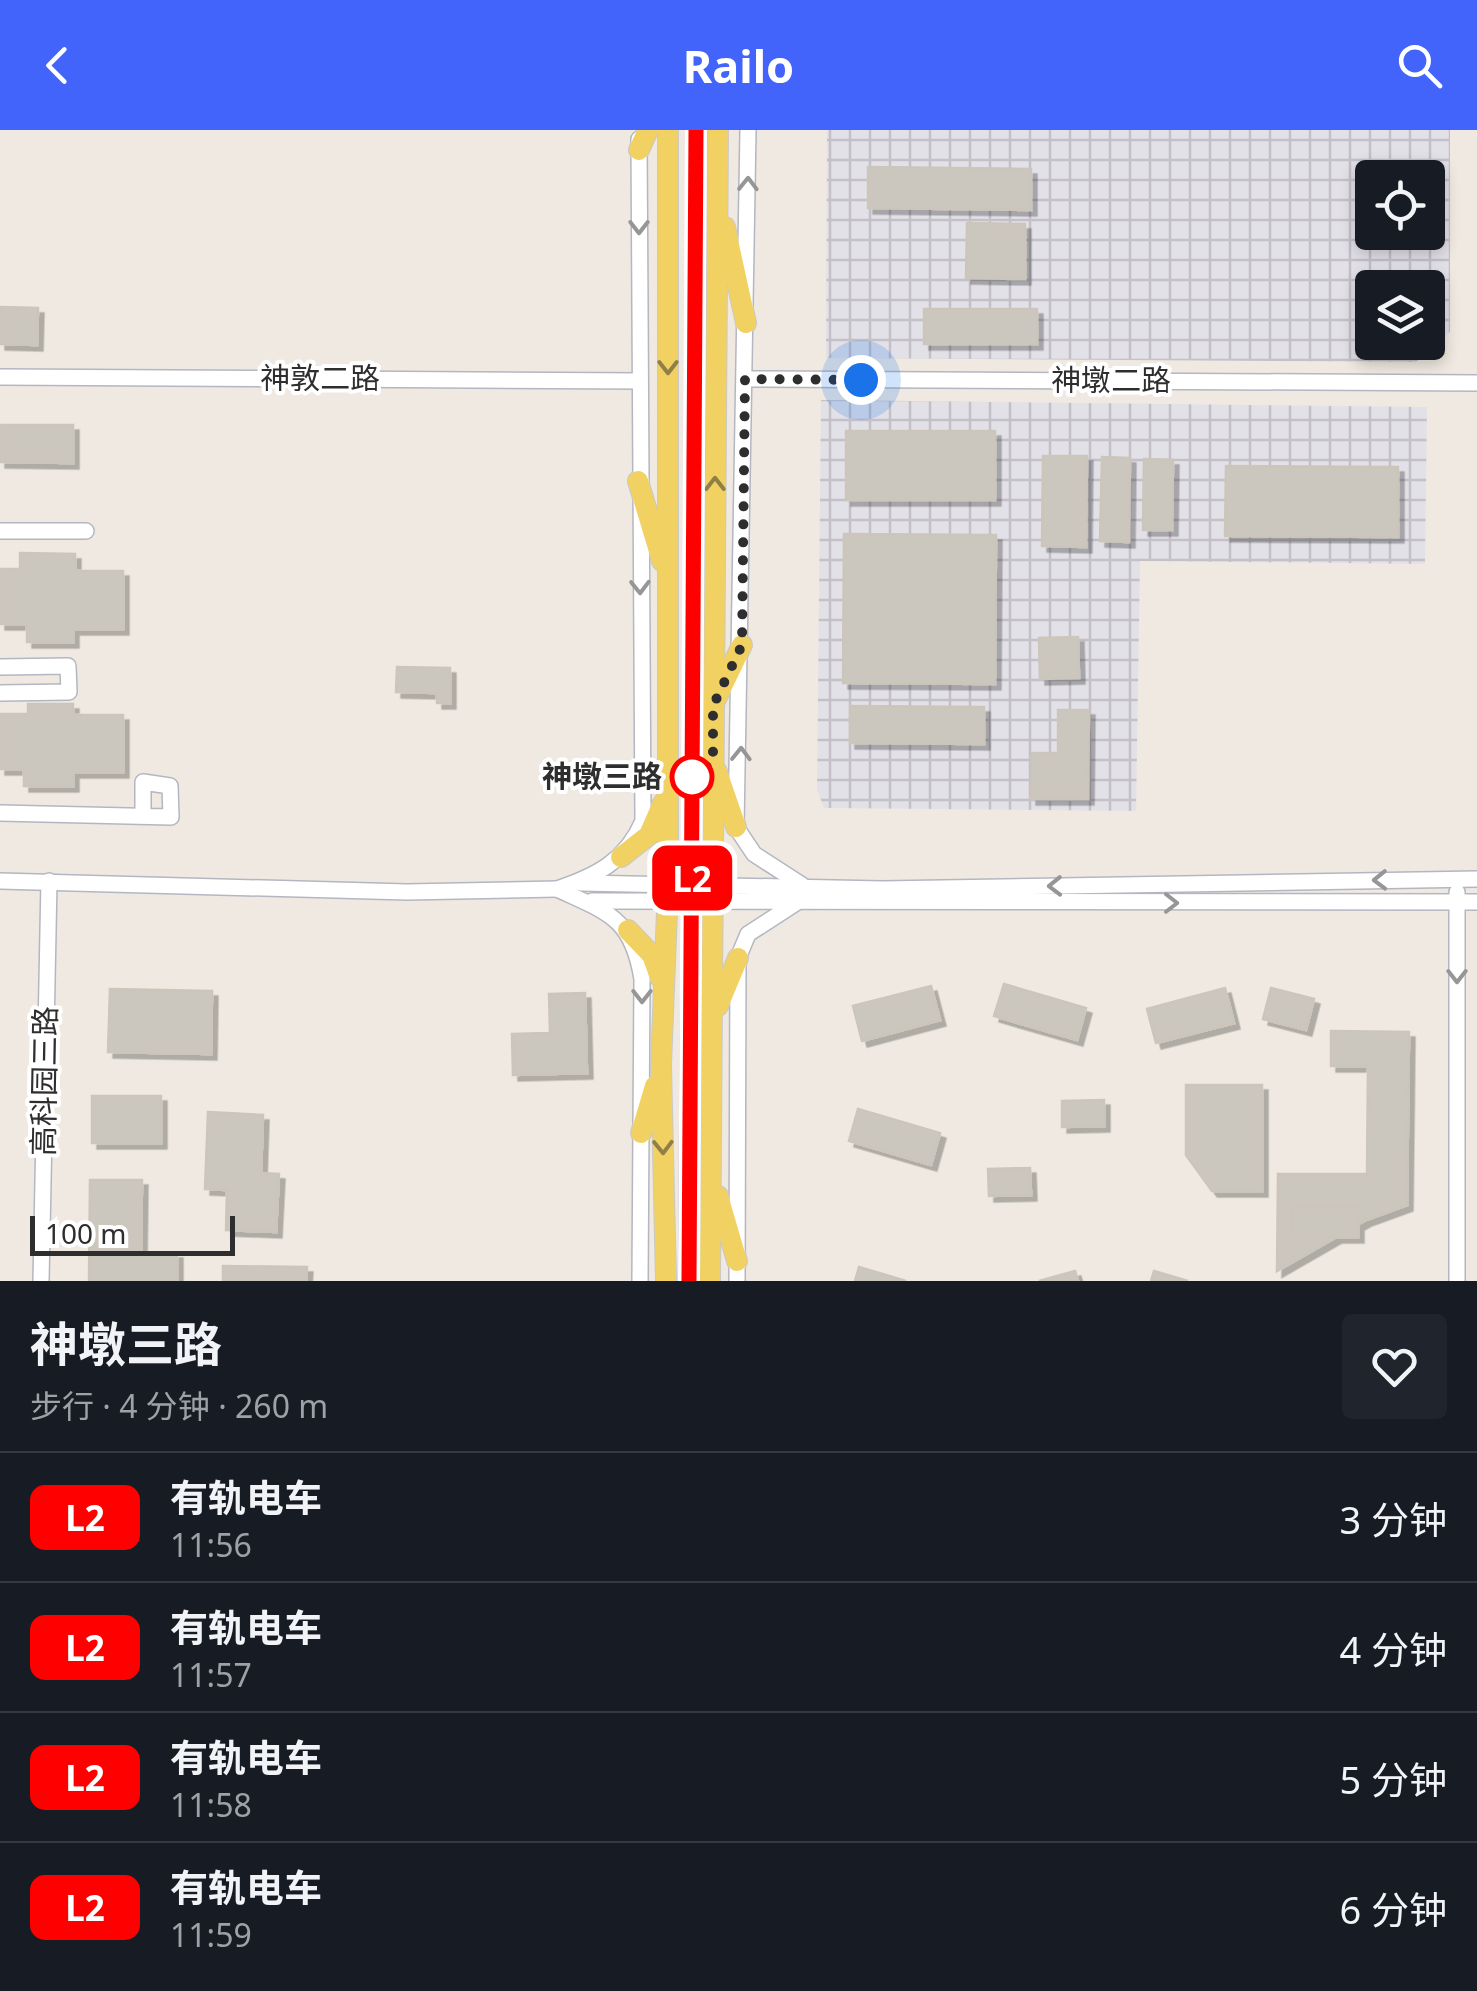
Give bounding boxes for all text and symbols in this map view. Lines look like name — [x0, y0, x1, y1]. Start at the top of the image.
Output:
text: Railo — [683, 35, 794, 96]
icon: back — [30, 38, 85, 93]
icon: search — [1392, 38, 1447, 93]
map controls — [1355, 160, 1445, 360]
button: locate — [1355, 160, 1445, 250]
one-way arrow — [737, 175, 758, 191]
one-way arrow — [628, 220, 650, 236]
button: layers — [1355, 270, 1445, 360]
your location — [836, 355, 886, 405]
street label: 神敦二路 — [260, 357, 380, 398]
street label: 神墩二路 — [1051, 359, 1171, 400]
one-way arrow — [657, 360, 679, 376]
one-way arrow — [704, 475, 726, 490]
one-way arrow — [630, 580, 651, 596]
one-way arrow — [730, 745, 751, 761]
place label: 神墩三路 — [542, 755, 662, 796]
marker: 神墩三路 — [671, 756, 713, 798]
line badge: L2 — [647, 846, 737, 910]
text: L2 — [672, 855, 712, 902]
one-way arrow — [1371, 869, 1387, 890]
one-way arrow — [1046, 875, 1062, 896]
one-way arrow — [1164, 892, 1179, 914]
one-way arrow — [1446, 968, 1468, 984]
one-way arrow — [631, 988, 653, 1004]
street label: 高科园三路 — [22, 1006, 65, 1156]
one-way arrow — [652, 1140, 673, 1156]
scale bar — [30, 1211, 235, 1256]
text: 100 m — [45, 1214, 127, 1252]
text: 神墩三路 — [30, 1311, 222, 1376]
button: heart — [1342, 1314, 1447, 1419]
text: 步行 · 4 分钟 · 260 m — [30, 1384, 328, 1427]
text: 有轨电车 — [170, 1471, 322, 1523]
text: 3 分钟 — [1339, 1493, 1447, 1545]
text: L2 — [65, 1494, 105, 1541]
text: 11:56 — [170, 1523, 252, 1566]
text: 有轨电车 — [170, 1601, 322, 1653]
text: 4 分钟 — [1339, 1623, 1447, 1675]
text: L2 — [65, 1624, 105, 1671]
text: 11:57 — [170, 1653, 252, 1696]
text: 有轨电车 — [170, 1731, 322, 1783]
text: 5 分钟 — [1339, 1753, 1447, 1805]
text: L2 — [65, 1754, 105, 1801]
text: 11:58 — [170, 1783, 252, 1826]
text: 有轨电车 — [170, 1861, 322, 1913]
text: 6 分钟 — [1339, 1883, 1447, 1935]
text: L2 — [65, 1884, 105, 1931]
text: 11:59 — [170, 1913, 252, 1956]

